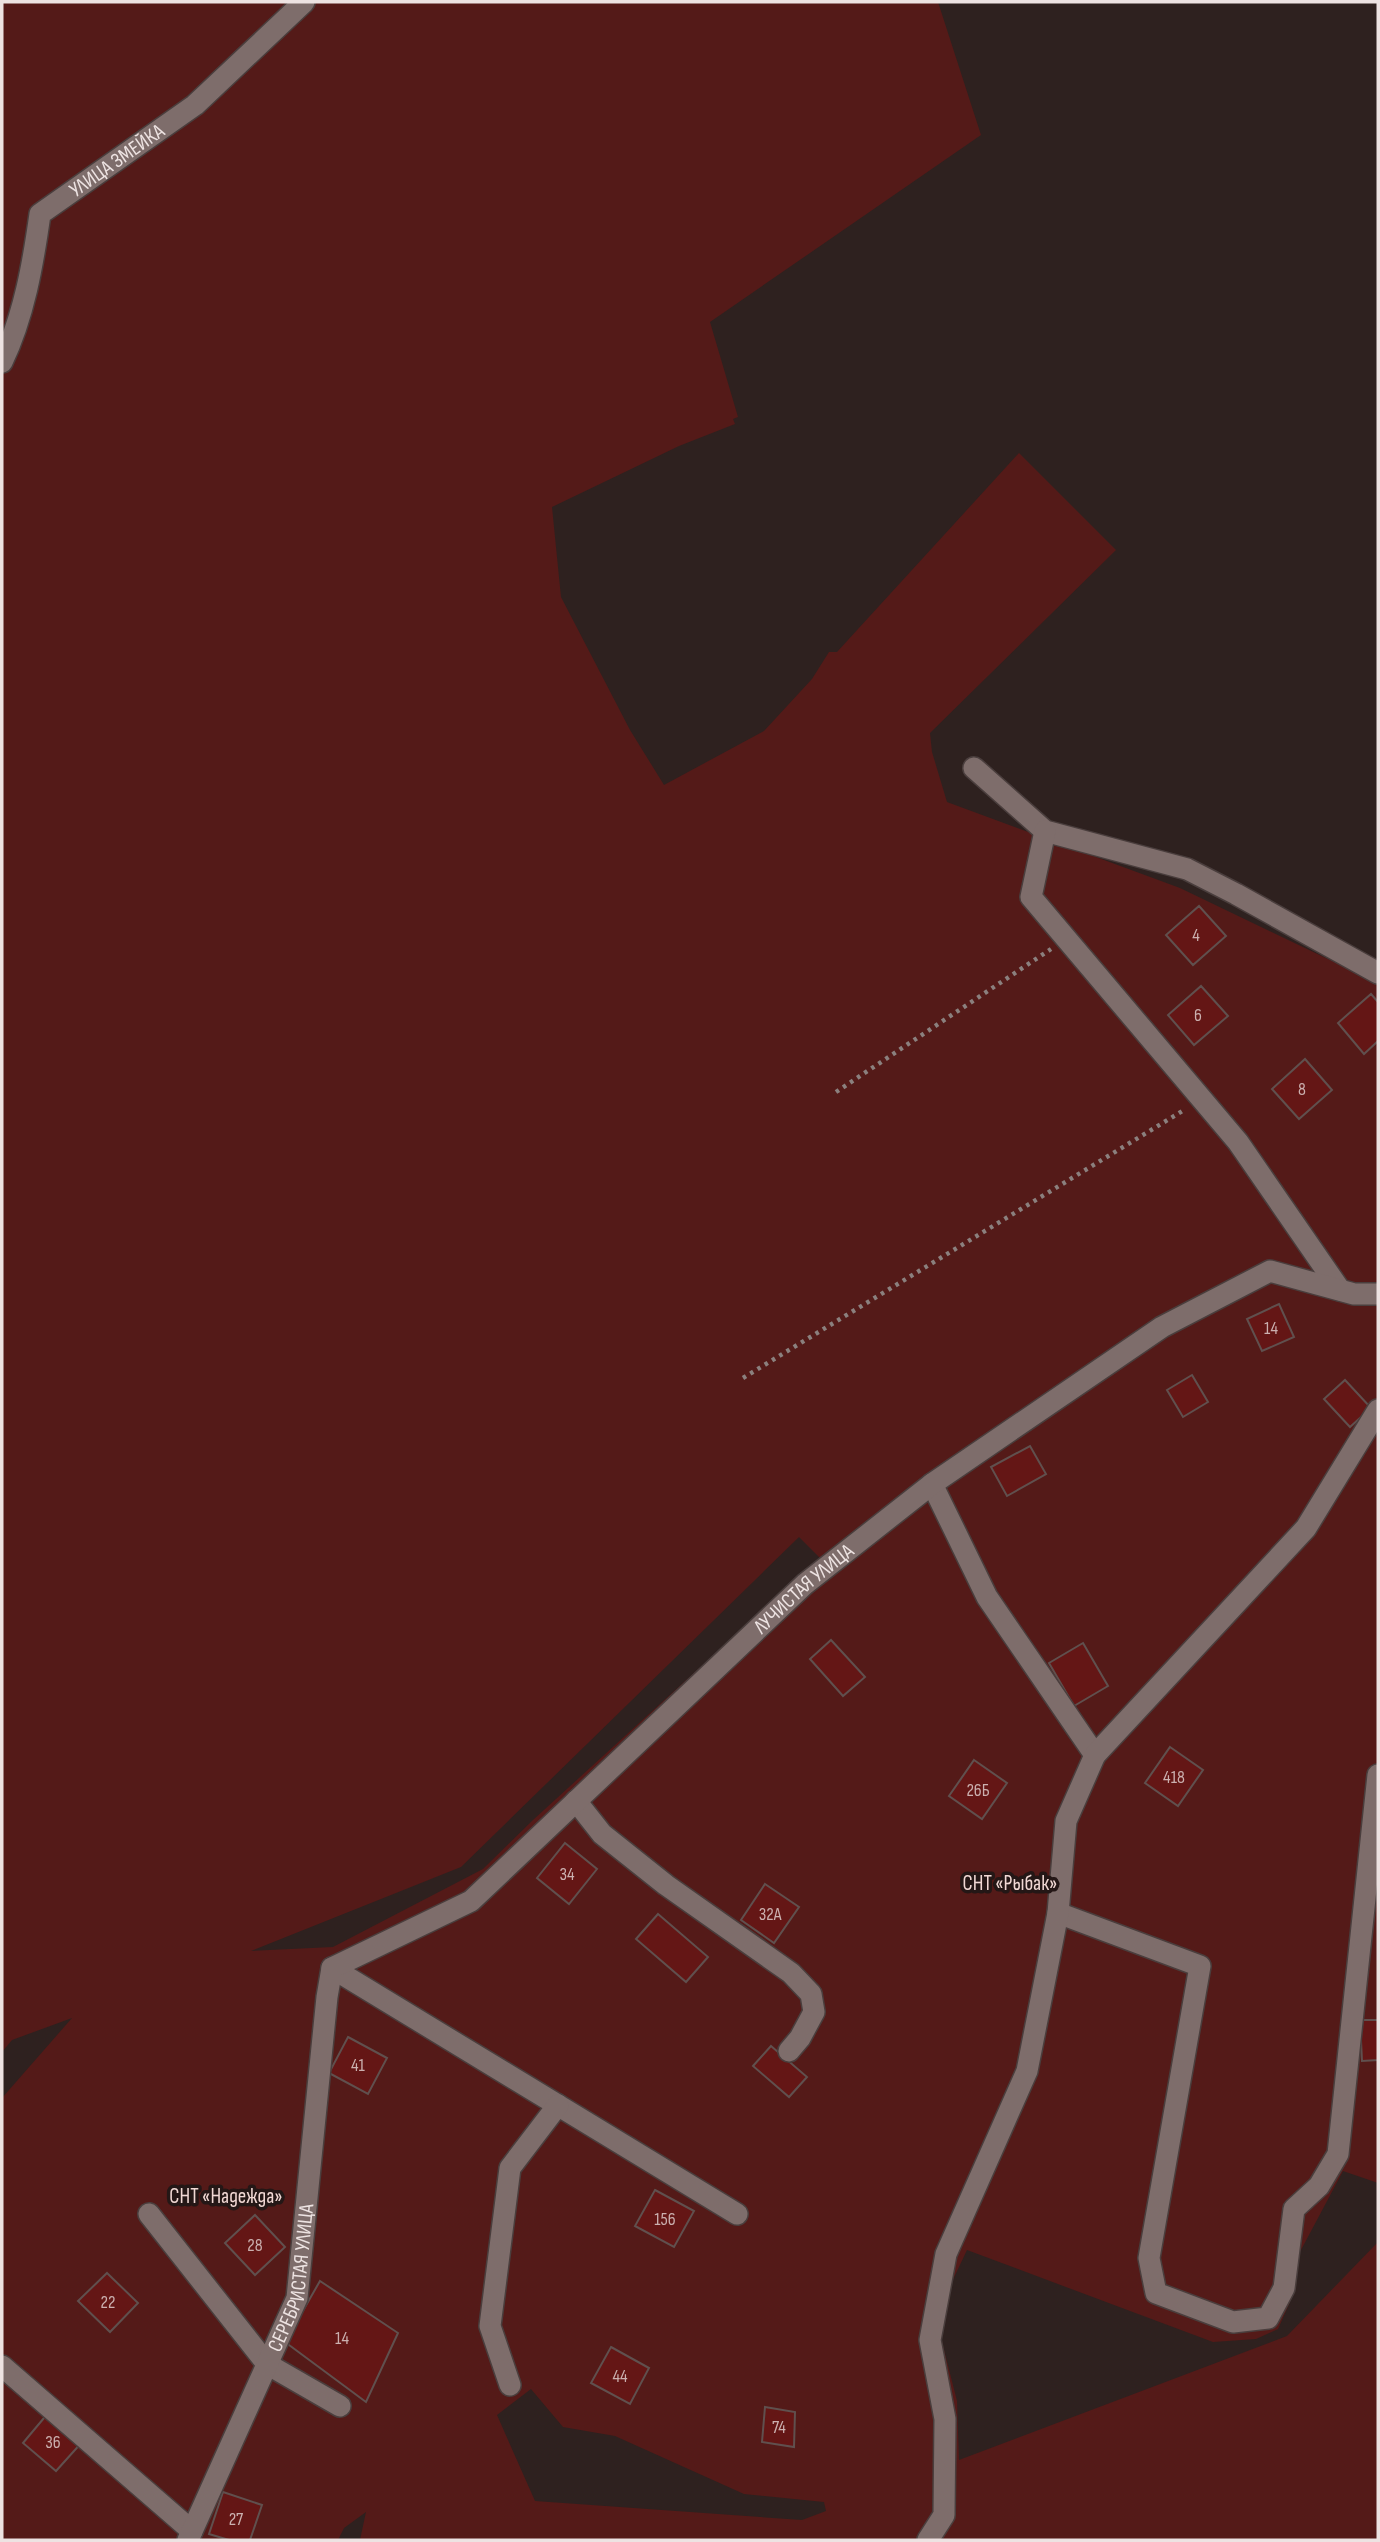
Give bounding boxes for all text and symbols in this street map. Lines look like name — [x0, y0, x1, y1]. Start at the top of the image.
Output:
street label: УЛИЦА ЗМЕЙКА — [64, 118, 170, 202]
house number: 4 — [1192, 925, 1200, 946]
house number: 6 — [1194, 1005, 1202, 1026]
house number: 8 — [1298, 1079, 1306, 1100]
house number: 14 — [1264, 1318, 1278, 1339]
street label: ЛУЧИСТАЯ УЛИЦА — [747, 1538, 859, 1639]
house number: 418 — [1163, 1767, 1185, 1788]
house number: 26Б — [966, 1780, 990, 1801]
house number: 34 — [559, 1864, 575, 1885]
park label: СНТ «Рыбак» — [963, 1871, 1057, 1896]
house number: 32А — [759, 1904, 782, 1925]
house number: 41 — [351, 2055, 366, 2076]
park label: СНТ «Надежда» — [169, 2184, 283, 2209]
street label: СЕРЕБРИСТАЯ УЛИЦА — [262, 2202, 319, 2356]
house number: 156 — [654, 2209, 676, 2230]
house number: 28 — [247, 2235, 263, 2256]
house number: 22 — [101, 2292, 115, 2313]
house number: 14 — [335, 2328, 349, 2349]
house number: 44 — [612, 2366, 628, 2387]
house number: 74 — [772, 2417, 786, 2438]
house number: 36 — [45, 2432, 61, 2453]
house number: 27 — [229, 2509, 244, 2530]

